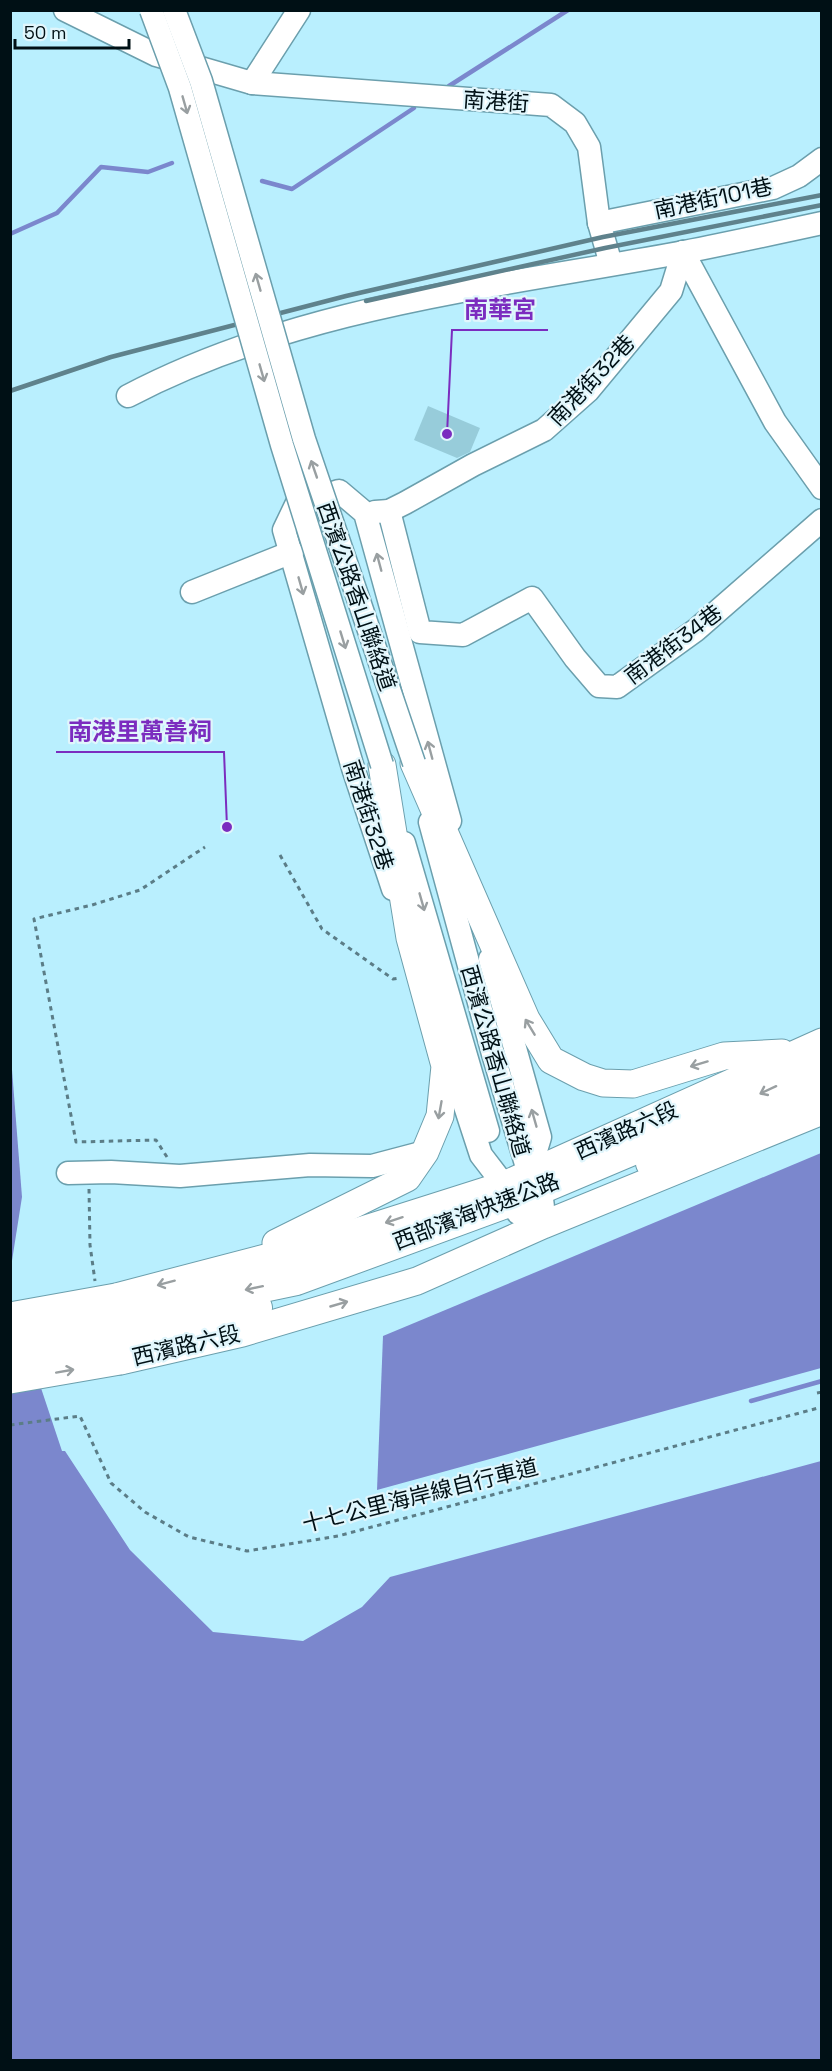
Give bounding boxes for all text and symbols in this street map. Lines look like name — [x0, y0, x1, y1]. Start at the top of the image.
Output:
scale bar — [15, 12, 129, 50]
text: 50 m — [24, 21, 66, 44]
street label: 南港街 — [462, 85, 530, 117]
one-way arrow — [180, 95, 191, 114]
street label: 南港街101巷 — [651, 172, 775, 224]
one-way arrow — [252, 273, 263, 292]
callout: 南華宮 — [452, 288, 548, 330]
text: 南華宮 — [464, 294, 536, 325]
street label: 南港街32巷 — [542, 329, 640, 431]
one-way arrow — [257, 363, 268, 382]
one-way arrow — [307, 460, 318, 479]
street label: 西濱公路香山聯絡道 — [312, 498, 402, 694]
one-way arrow — [372, 553, 384, 572]
one-way arrow — [296, 576, 307, 595]
street label: 南港街34巷 — [619, 598, 727, 690]
one-way arrow — [338, 630, 349, 649]
callout: 南港里萬善祠 — [56, 710, 224, 752]
text: 南港里萬善祠 — [68, 716, 212, 747]
one-way arrow — [424, 741, 435, 760]
street label: 南港街32巷 — [338, 756, 400, 874]
one-way arrow — [417, 892, 428, 911]
street label: 西濱公路香山聯絡道 — [455, 962, 537, 1160]
one-way arrow — [524, 1019, 536, 1036]
one-way arrow — [690, 1059, 709, 1070]
one-way arrow — [760, 1084, 778, 1096]
street label: 西濱路六段 — [570, 1095, 682, 1165]
one-way arrow — [434, 1100, 445, 1119]
one-way arrow — [528, 1109, 539, 1128]
street label: 西部濱海快速公路 — [389, 1166, 563, 1256]
one-way arrow — [385, 1215, 404, 1226]
one-way arrow — [156, 1278, 175, 1290]
one-way arrow — [245, 1283, 264, 1294]
one-way arrow — [330, 1298, 349, 1309]
street label: 西濱路六段 — [129, 1319, 243, 1371]
one-way arrow — [55, 1365, 75, 1376]
street label: 十七公里海岸線自行車道 — [299, 1452, 541, 1538]

